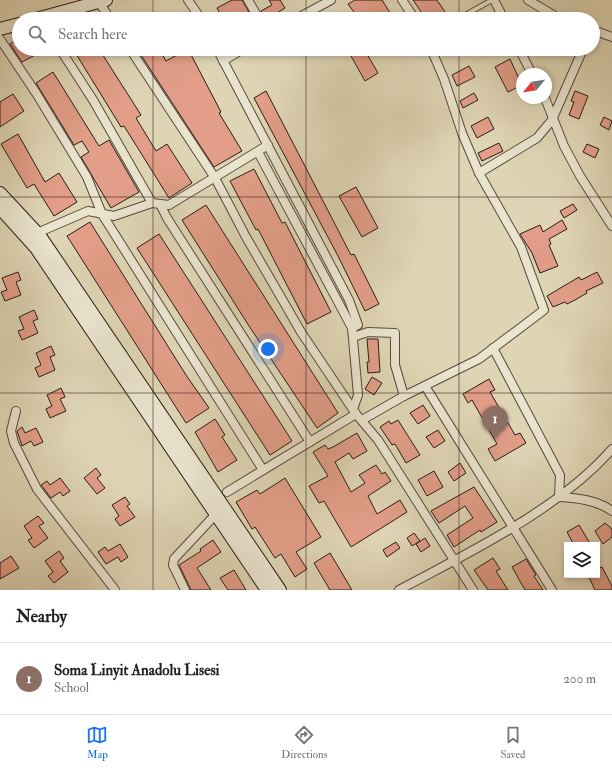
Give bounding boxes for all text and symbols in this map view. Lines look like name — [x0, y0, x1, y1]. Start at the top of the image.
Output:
search box — [12, 12, 600, 56]
icon: search — [26, 23, 48, 45]
text: Search here — [58, 25, 127, 44]
north arrow — [516, 68, 552, 104]
your location — [258, 339, 278, 359]
pin: 1 — [482, 406, 508, 439]
map controls — [564, 542, 600, 578]
button: layers — [564, 542, 600, 578]
text: Nearby — [16, 606, 67, 627]
text: Soma Linyit Anadolu Lisesi — [54, 661, 220, 680]
text: 1 — [27, 671, 31, 687]
text: 200 m — [563, 671, 596, 687]
text: School — [54, 680, 89, 696]
tab: Map — [86, 724, 108, 761]
tab: Directions — [281, 724, 328, 761]
tab: Saved — [500, 724, 526, 761]

